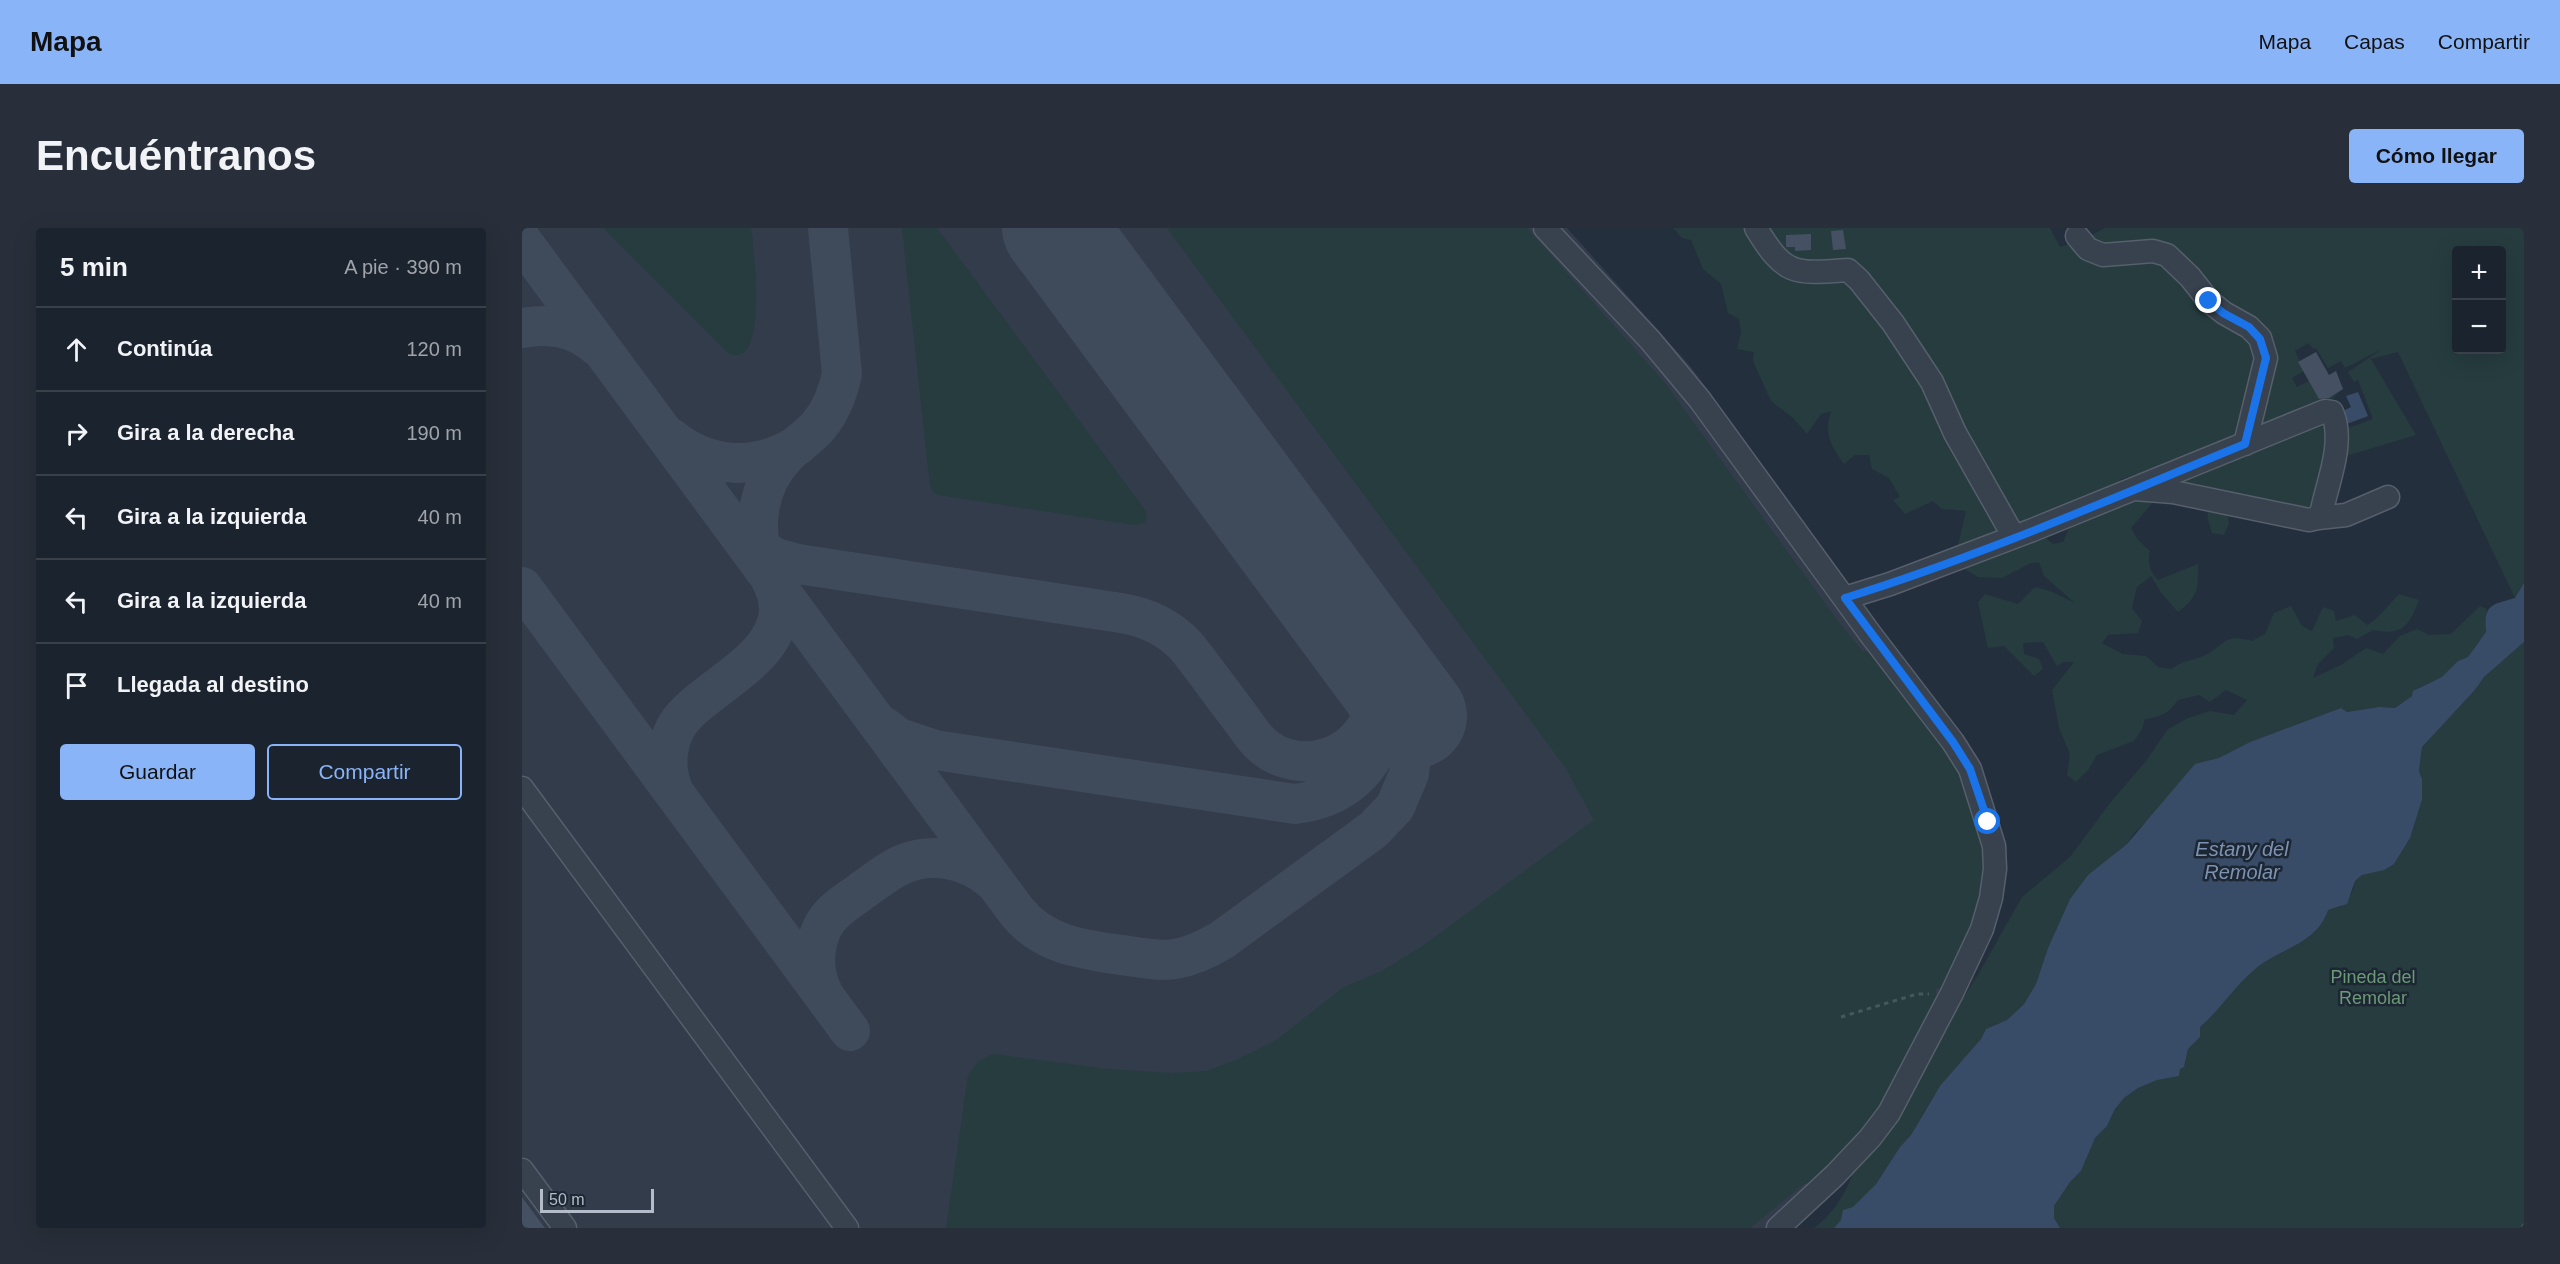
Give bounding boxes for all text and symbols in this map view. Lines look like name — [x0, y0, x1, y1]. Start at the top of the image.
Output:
text: Mapa — [30, 26, 102, 57]
text: Mapa — [2259, 30, 2311, 53]
text: Capas — [2344, 30, 2405, 53]
text: Compartir — [2438, 30, 2530, 53]
button: Cómo llegar — [2349, 129, 2524, 183]
text: Encuéntranos — [36, 132, 316, 179]
map controls — [2452, 246, 2506, 354]
button: + — [2452, 246, 2506, 300]
text: 5 min — [60, 252, 128, 282]
text: A pie · 390 m — [344, 256, 462, 278]
route end — [2195, 287, 2221, 313]
button: − — [2452, 300, 2506, 354]
icon: ahead — [60, 333, 93, 366]
text: Continúa — [117, 336, 212, 361]
text: 120 m — [406, 338, 462, 360]
icon: right — [60, 417, 93, 450]
text: Gira a la derecha — [117, 420, 294, 445]
text: 190 m — [406, 422, 462, 444]
icon: left — [60, 501, 93, 534]
text: Gira a la izquierda — [117, 504, 307, 529]
text: 40 m — [418, 506, 462, 528]
icon: left — [60, 585, 93, 618]
text: Gira a la izquierda — [117, 588, 307, 613]
text: 40 m — [418, 590, 462, 612]
icon: arrive — [60, 669, 93, 702]
text: Llegada al destino — [117, 672, 309, 697]
button: Guardar — [60, 744, 255, 800]
button: Compartir — [267, 744, 462, 800]
route start — [1974, 808, 2000, 834]
water label: Estany del Remolar — [2195, 838, 2289, 883]
park label: Pineda del Remolar — [2330, 967, 2416, 1008]
scale bar — [540, 1186, 654, 1214]
text: 50 m — [549, 1191, 585, 1208]

